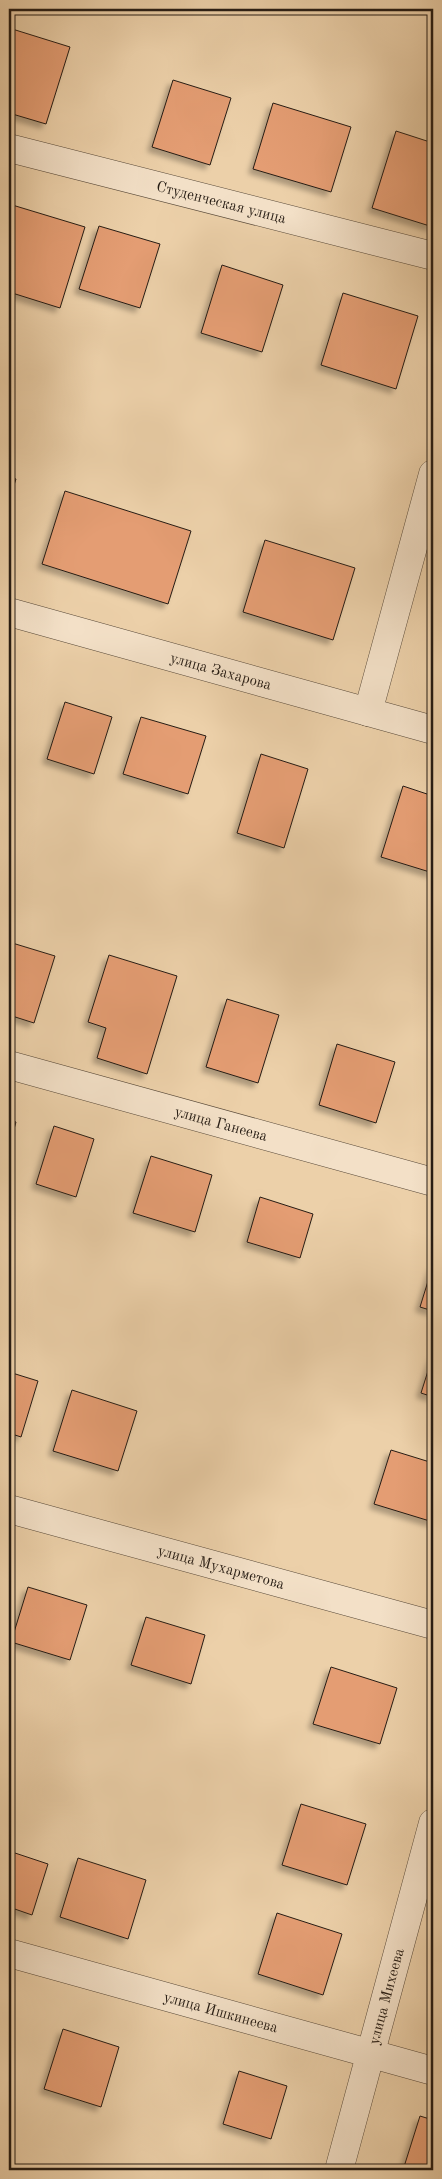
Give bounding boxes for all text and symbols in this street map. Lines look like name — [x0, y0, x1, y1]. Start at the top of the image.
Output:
street label: Студенческая улица — [154, 180, 288, 227]
street label: улица Захарова — [168, 651, 273, 694]
street label: улица Ганеева — [173, 1105, 269, 1145]
street label: улица Мухарметова — [156, 1544, 286, 1593]
street label: улица Михеева — [367, 1946, 408, 2046]
street label: улица Ишкинеева — [162, 1990, 280, 2037]

